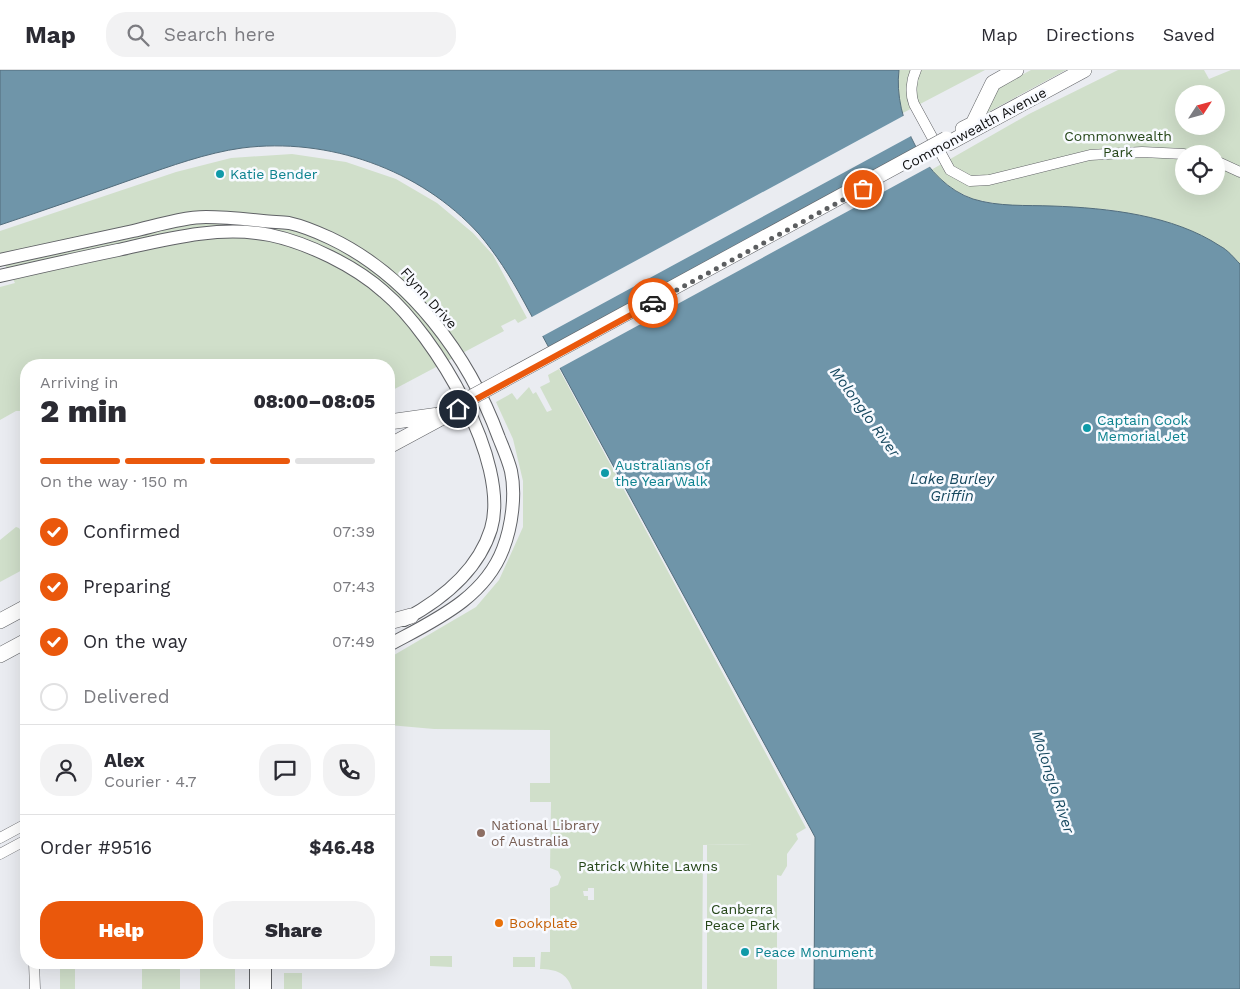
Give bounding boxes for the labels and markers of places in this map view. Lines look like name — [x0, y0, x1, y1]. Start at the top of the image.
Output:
place label: Katie Bender — [230, 166, 318, 182]
marker: Katie Bender — [214, 168, 226, 180]
pin — [842, 168, 884, 210]
pin — [437, 388, 479, 430]
place label: Captain Cook Memorial Jet — [1097, 412, 1189, 444]
marker: Captain Cook Memorial Jet — [1081, 422, 1093, 434]
place label: Australians of the Year Walk — [615, 457, 710, 489]
marker: Australians of the Year Walk — [599, 467, 611, 479]
place label: National Library of Australia — [491, 817, 600, 849]
marker: National Library of Australia — [475, 827, 487, 839]
place label: Bookplate — [509, 915, 578, 931]
marker: Bookplate — [493, 917, 505, 929]
place label: Peace Monument — [755, 944, 874, 960]
marker: Peace Monument — [739, 946, 751, 958]

